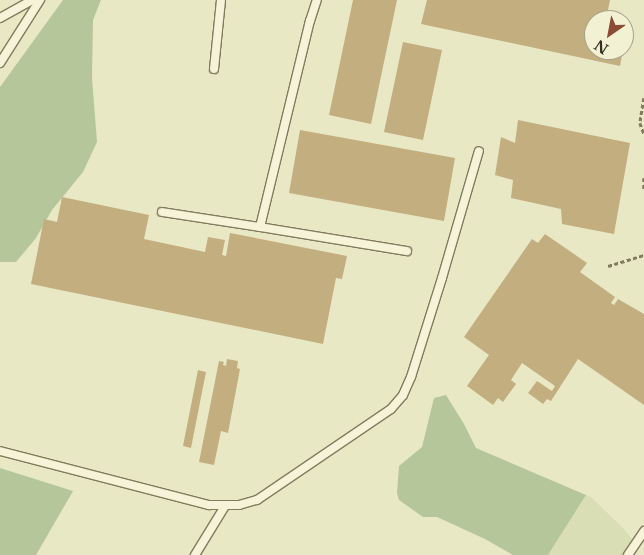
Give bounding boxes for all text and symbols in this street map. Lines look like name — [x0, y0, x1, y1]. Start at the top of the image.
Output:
north arrow — [584, 10, 634, 60]
text: N — [591, 36, 612, 58]

